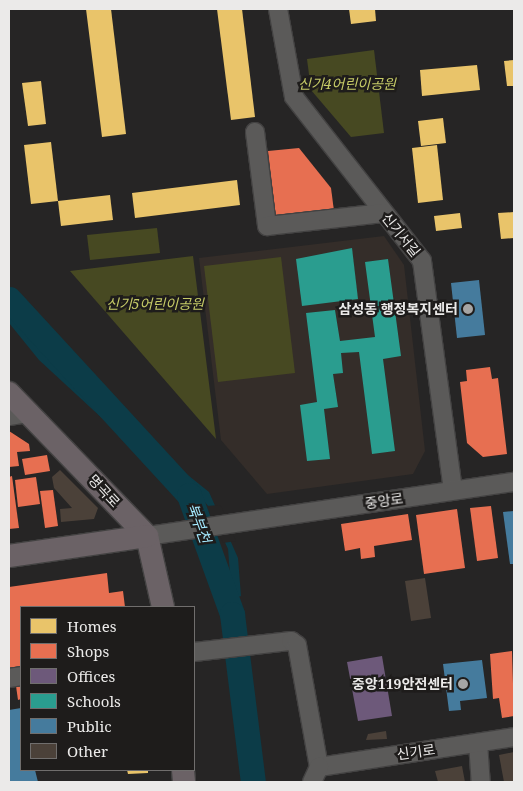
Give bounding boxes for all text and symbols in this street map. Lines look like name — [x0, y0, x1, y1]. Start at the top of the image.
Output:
park label: 신기4어린이공원 — [298, 76, 396, 92]
street label: 신기서길 — [378, 210, 424, 260]
park label: 신기5어린이공원 — [106, 296, 204, 312]
place label: 삼성동 행정복지센터 — [338, 301, 458, 317]
marker: 삼성동 행정복지센터 — [462, 303, 474, 315]
street label: 명곡로 — [85, 471, 123, 511]
street label: 중앙로 — [364, 490, 404, 512]
water label: 북부천 — [183, 500, 215, 546]
legend — [20, 606, 195, 771]
text: Homes — [67, 616, 117, 636]
text: Shops — [67, 641, 109, 661]
text: Offices — [67, 666, 115, 686]
place label: 중앙119안전센터 — [352, 676, 453, 692]
marker: 중앙119안전센터 — [457, 678, 469, 690]
text: Schools — [67, 691, 121, 711]
text: Public — [67, 716, 112, 736]
text: Other — [67, 741, 108, 761]
street label: 신기로 — [396, 741, 436, 763]

